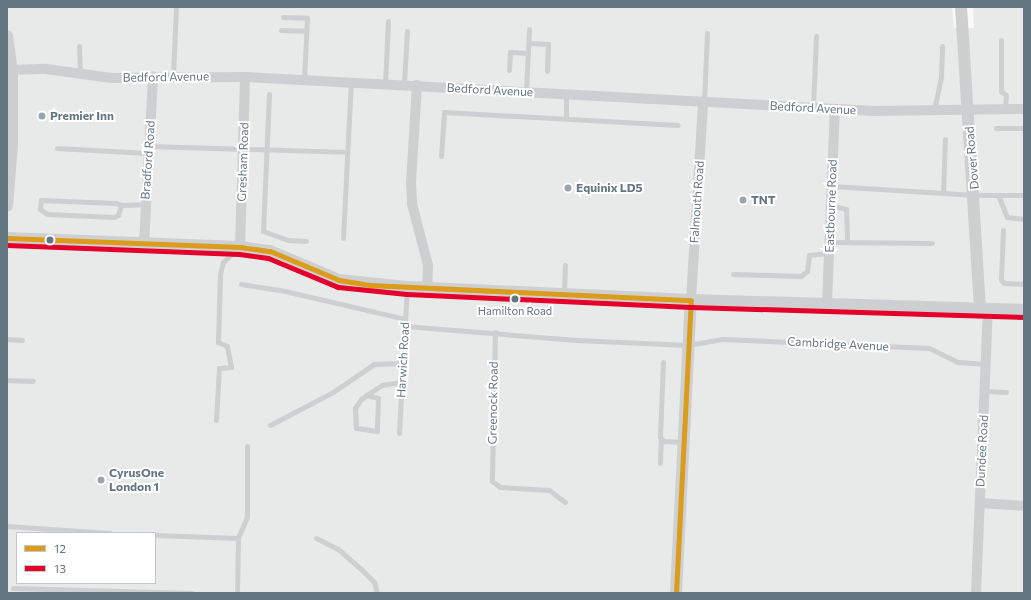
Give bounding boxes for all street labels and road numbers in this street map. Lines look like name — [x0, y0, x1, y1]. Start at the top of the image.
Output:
street label: Bedford Avenue — [123, 69, 209, 85]
street label: Bedford Avenue — [446, 81, 534, 99]
street label: Bedford Avenue — [769, 99, 857, 117]
street label: Bradford Road — [138, 120, 158, 200]
street label: Gresham Road — [234, 122, 252, 202]
street label: Dover Road — [962, 126, 982, 190]
street label: Eastbourne Road — [822, 159, 840, 253]
street label: Falmouth Road — [687, 160, 707, 244]
street label: Harwich Road — [394, 322, 412, 398]
street label: Cambridge Avenue — [787, 334, 889, 354]
street label: Greenock Road — [485, 361, 501, 445]
street label: Dundee Road — [973, 415, 991, 487]

